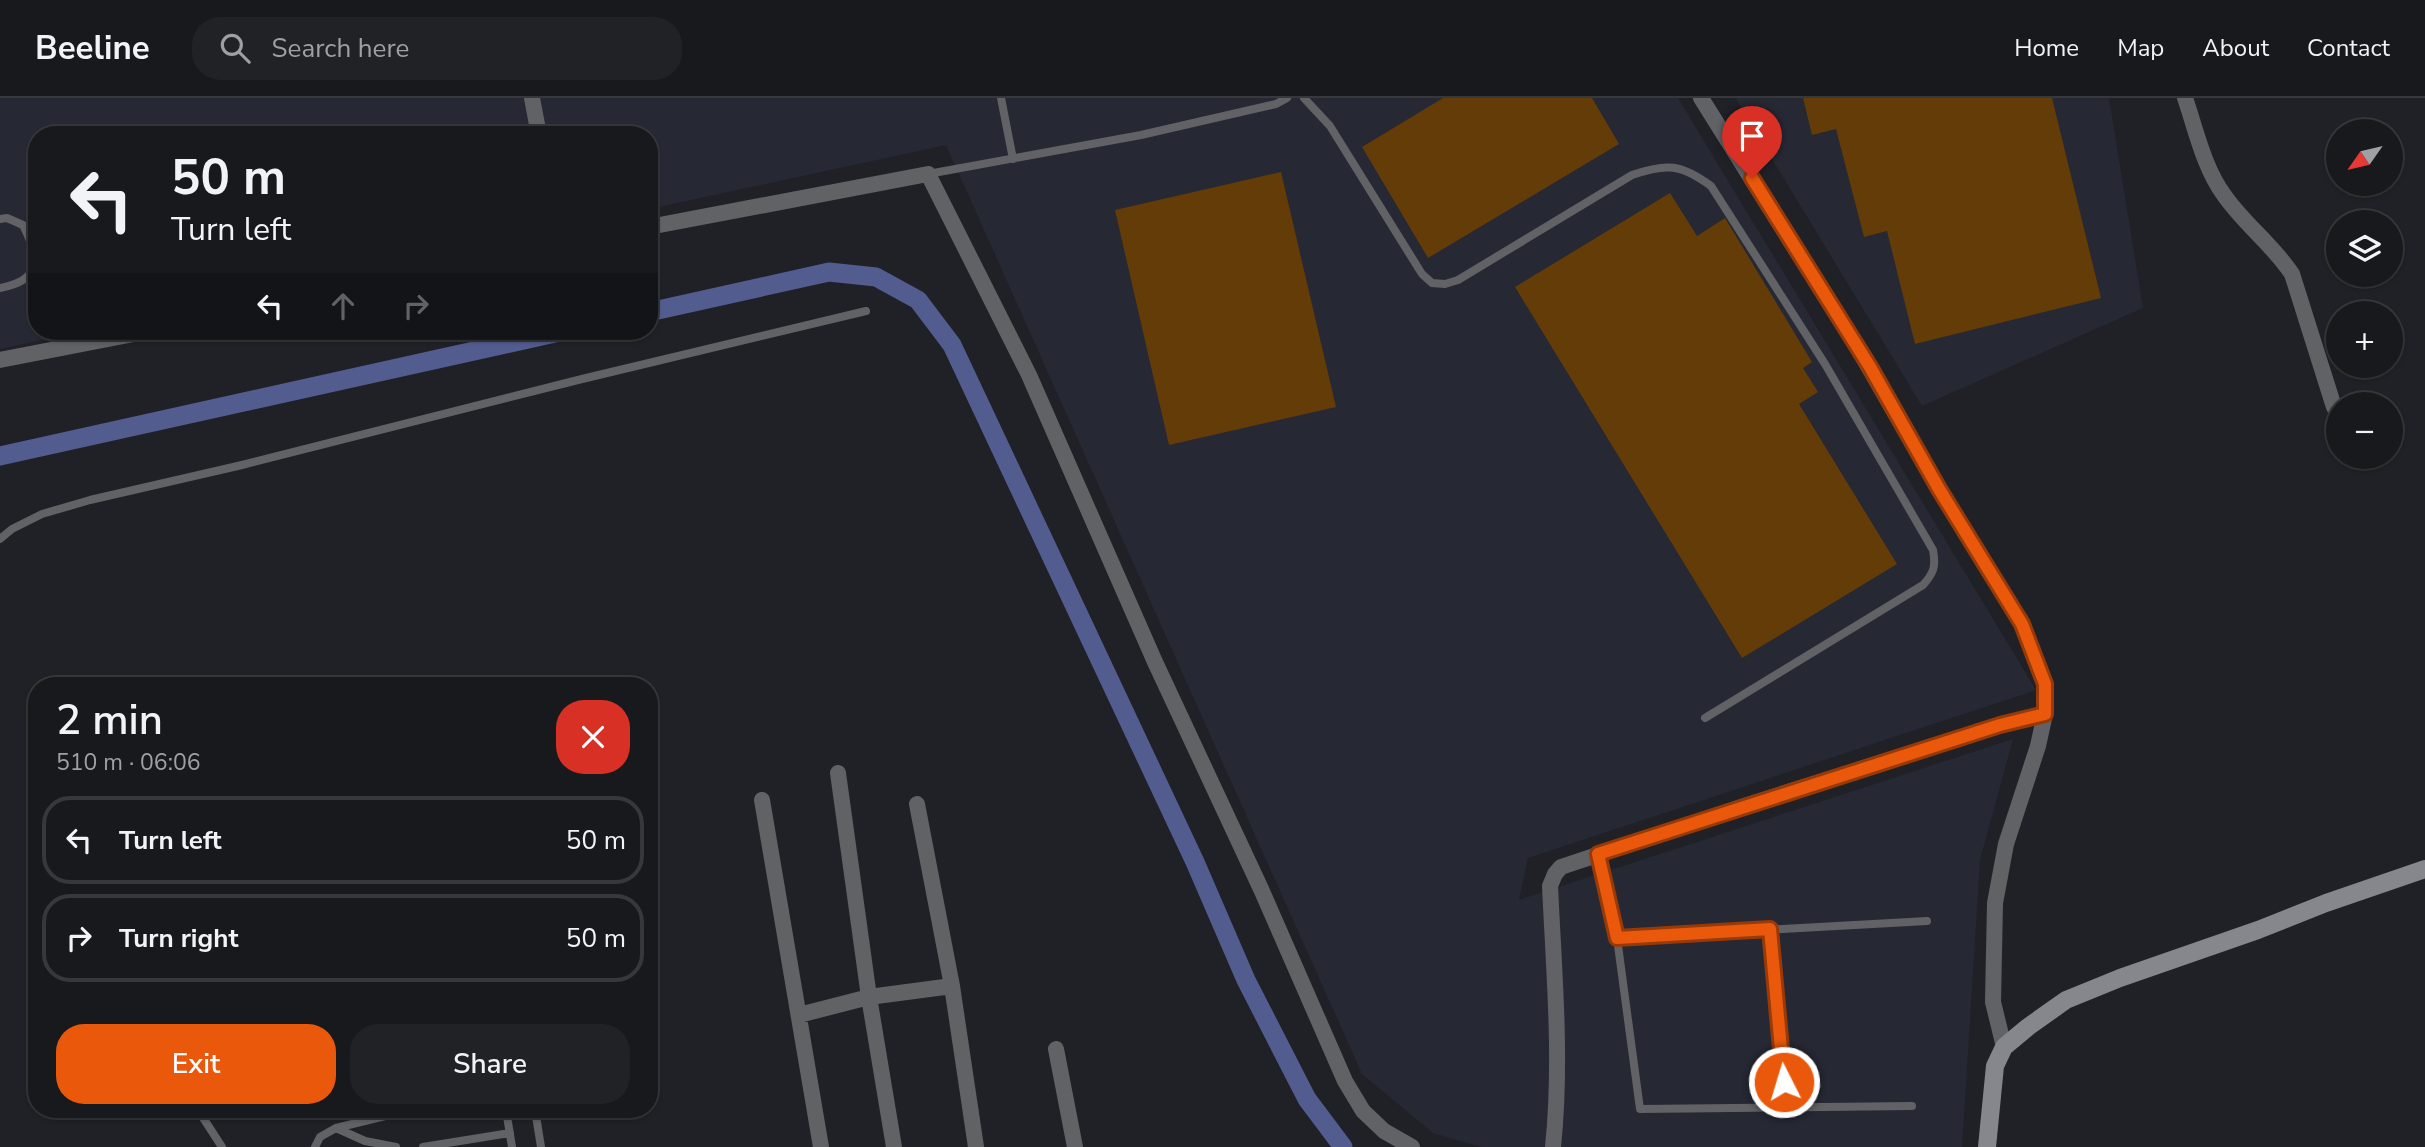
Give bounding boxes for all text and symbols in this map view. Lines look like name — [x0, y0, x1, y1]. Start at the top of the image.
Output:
search box — [192, 17, 682, 80]
text: Beeline — [35, 26, 150, 71]
icon: search — [216, 29, 254, 67]
text: Search here — [272, 31, 409, 66]
text: Home — [2014, 32, 2079, 64]
text: Map — [2117, 32, 2164, 64]
text: About — [2202, 32, 2269, 64]
text: Contact — [2307, 32, 2390, 64]
pin — [1722, 106, 1782, 178]
icon: arrive — [1733, 117, 1771, 155]
north arrow — [2326, 119, 2403, 196]
map controls — [2326, 119, 2403, 469]
text: 50 m — [171, 144, 286, 211]
icon: left — [56, 154, 147, 245]
text: Turn left — [171, 208, 291, 251]
button: layers — [2326, 210, 2403, 287]
icon: left — [251, 287, 289, 325]
icon: ahead — [324, 287, 362, 325]
icon: right — [397, 287, 435, 325]
button: + — [2326, 301, 2403, 378]
button: − — [2326, 392, 2403, 469]
text: 2 min — [56, 692, 163, 749]
button: close — [556, 700, 630, 774]
text: 510 m · 06:06 — [56, 747, 201, 778]
icon: left — [60, 821, 98, 859]
text: Turn left — [119, 823, 222, 858]
text: 50 m — [566, 823, 626, 858]
icon: right — [60, 919, 98, 957]
text: Turn right — [119, 921, 238, 956]
text: 50 m — [566, 921, 626, 956]
button: Exit — [56, 1024, 336, 1104]
button: Share — [350, 1024, 630, 1104]
position arrow — [1747, 1045, 1821, 1119]

